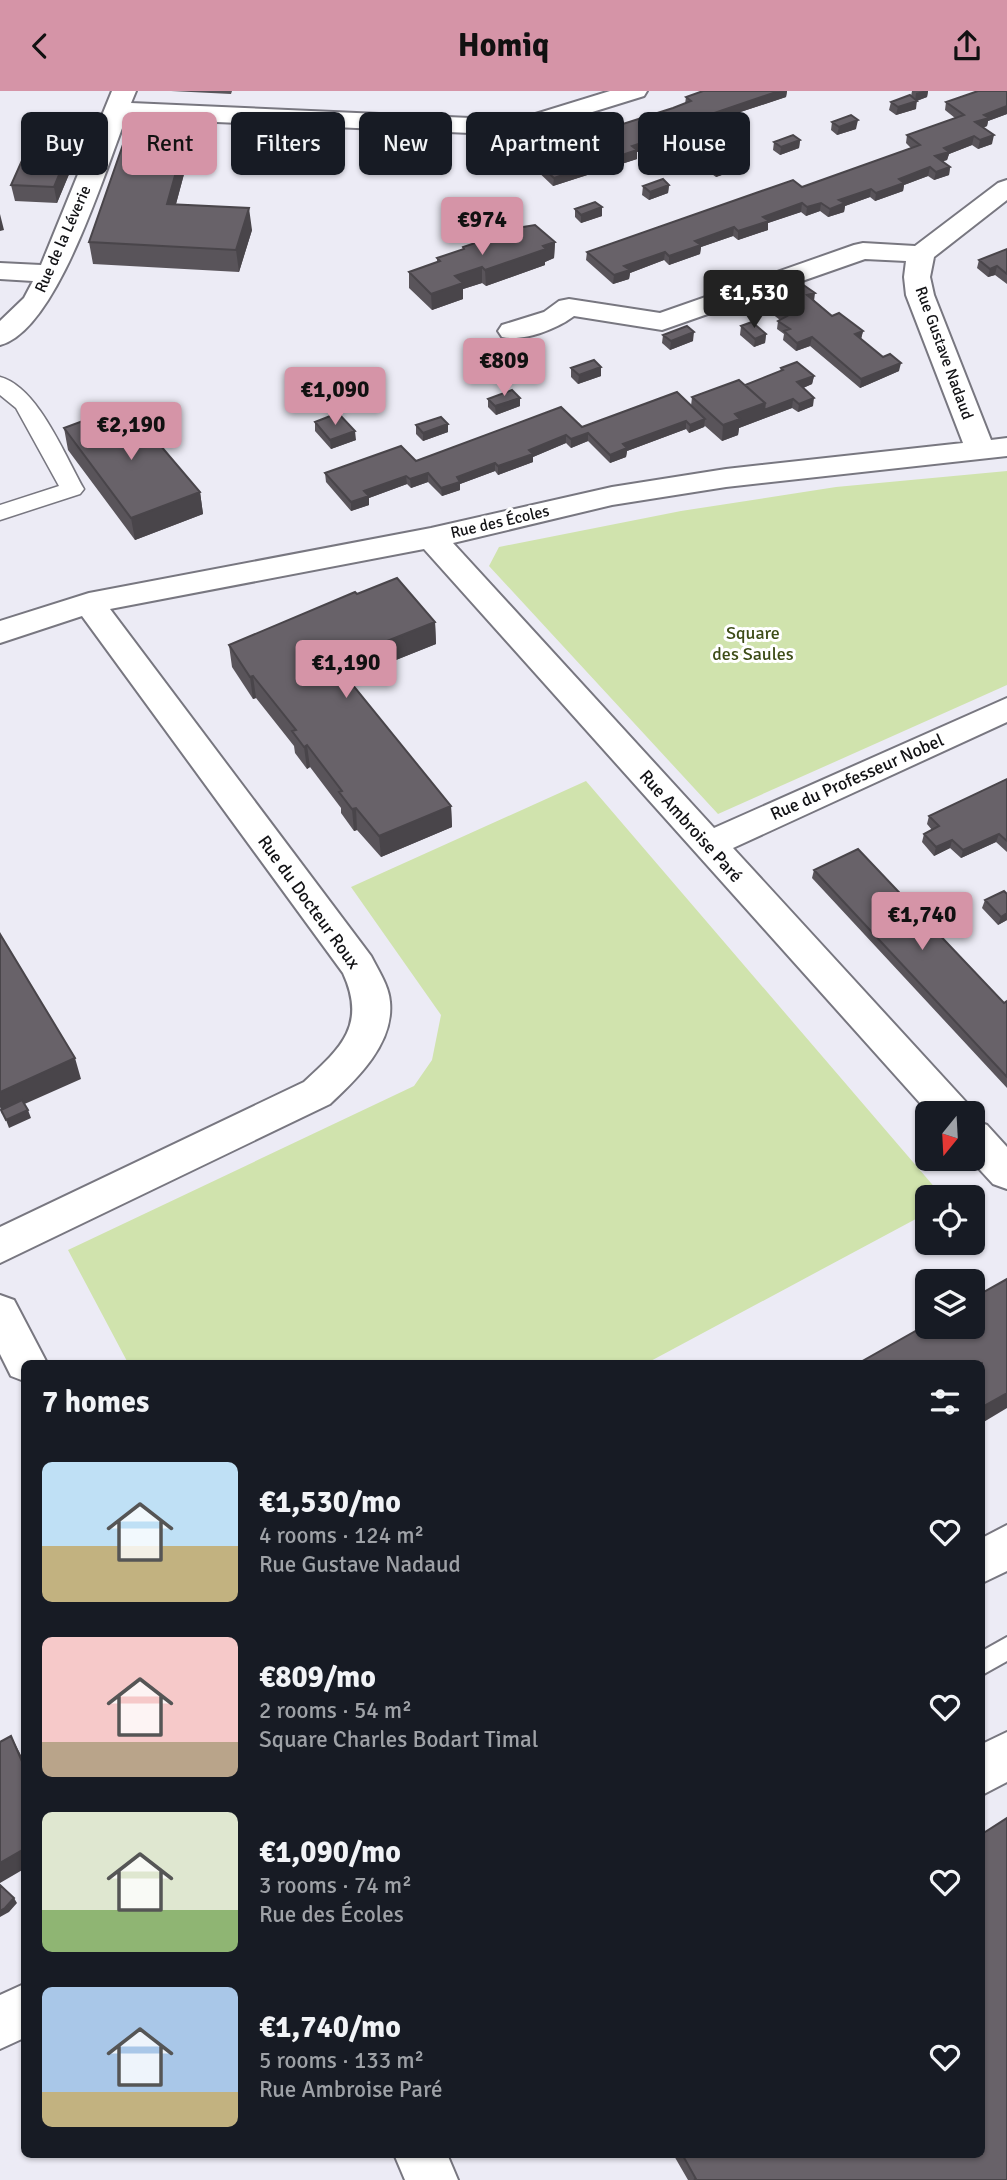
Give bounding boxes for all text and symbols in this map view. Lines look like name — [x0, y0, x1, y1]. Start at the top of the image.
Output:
text: Homiq — [458, 26, 549, 65]
icon: back — [21, 27, 59, 65]
icon: share — [948, 27, 986, 65]
chip: Buy — [21, 112, 108, 175]
chip: Rent — [122, 112, 217, 175]
chip: Filters — [231, 112, 345, 175]
chip: New — [359, 112, 452, 175]
chip: Apartment — [466, 112, 624, 175]
chip: House — [638, 112, 750, 175]
street label: Rue de la Léverie — [30, 182, 96, 296]
pin: €974 — [441, 197, 523, 257]
text: €974 — [457, 205, 507, 234]
pin: €1,530 — [697, 271, 811, 330]
text: €1,530 — [720, 278, 788, 307]
street label: Rue Gustave Nadaud — [911, 284, 977, 422]
pin: €809 — [463, 338, 545, 398]
text: €809 — [479, 346, 529, 375]
pin: €1,090 — [278, 367, 392, 427]
text: €1,090 — [301, 375, 369, 404]
pin: €2,190 — [74, 403, 188, 462]
text: €2,190 — [97, 410, 165, 439]
street label: Rue des Écoles — [449, 501, 551, 543]
park label: Square des Saules — [712, 622, 794, 665]
pin: €1,190 — [289, 641, 403, 700]
text: €1,190 — [312, 648, 380, 677]
street label: Rue du Professeur Nobel — [767, 729, 947, 825]
street label: Rue Ambroise Paré — [635, 765, 747, 887]
street label: Rue du Docteur Roux — [253, 831, 365, 974]
pin: €1,740 — [865, 893, 979, 952]
text: €1,740 — [888, 900, 956, 929]
north arrow — [915, 1101, 985, 1171]
map controls — [915, 1101, 985, 1339]
button: locate — [915, 1185, 985, 1255]
button: layers — [915, 1269, 985, 1339]
icon: filters — [926, 1383, 964, 1421]
text: 7 homes — [42, 1384, 149, 1421]
text: €1,530/mo — [259, 1484, 401, 1521]
icon: home — [98, 1490, 182, 1574]
icon: heart — [926, 1513, 964, 1551]
text: 4 rooms · 124 m² — [259, 1521, 424, 1550]
text: Rue Gustave Nadaud — [259, 1550, 461, 1579]
text: €809/mo — [259, 1659, 376, 1696]
icon: home — [98, 1665, 182, 1749]
icon: heart — [926, 1688, 964, 1726]
text: 2 rooms · 54 m² — [259, 1696, 412, 1725]
text: Square Charles Bodart Timal — [259, 1725, 539, 1754]
text: €1,090/mo — [259, 1834, 401, 1871]
icon: home — [98, 1840, 182, 1924]
icon: heart — [926, 1863, 964, 1901]
text: 3 rooms · 74 m² — [259, 1871, 412, 1900]
text: Rue des Écoles — [259, 1900, 404, 1929]
text: €1,740/mo — [259, 2009, 401, 2046]
icon: home — [98, 2015, 182, 2099]
icon: heart — [926, 2038, 964, 2076]
text: 5 rooms · 133 m² — [259, 2046, 424, 2075]
text: Rue Ambroise Paré — [259, 2075, 443, 2104]

